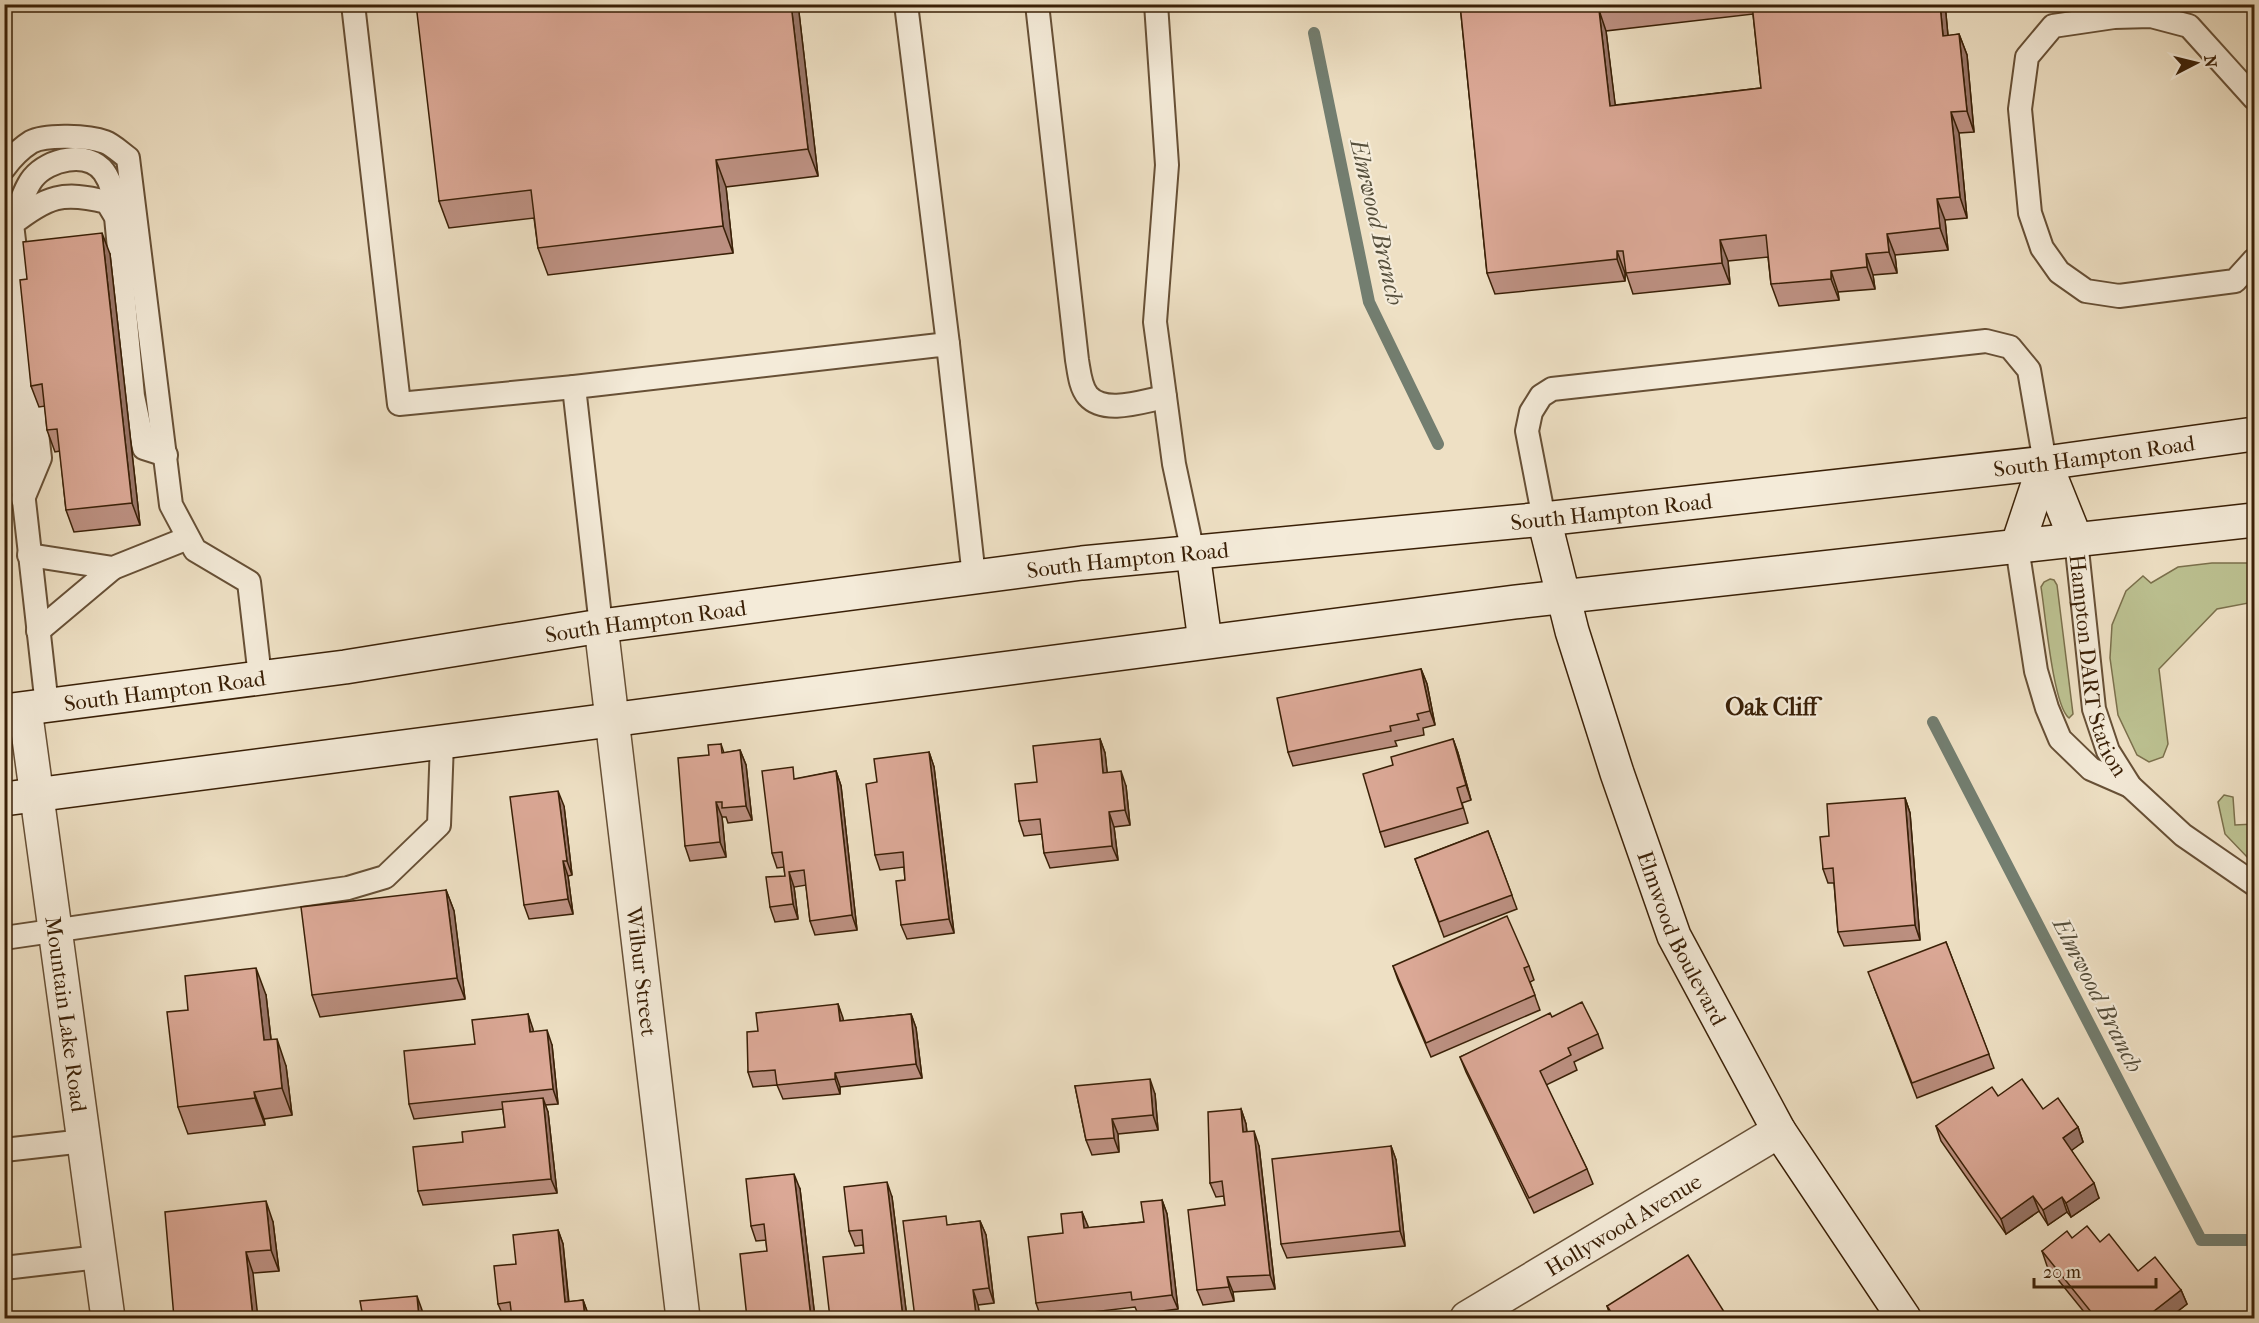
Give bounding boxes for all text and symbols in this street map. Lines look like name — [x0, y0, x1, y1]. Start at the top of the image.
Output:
north arrow — [2166, 33, 2226, 93]
text: N — [2200, 54, 2221, 69]
water label: Elmwood Branch — [1344, 134, 1410, 308]
street label: South Hampton Road — [1992, 430, 2198, 483]
street label: South Hampton Road — [1509, 488, 1715, 536]
street label: South Hampton Road — [1025, 537, 1231, 584]
street label: Hampton DART Station — [2064, 553, 2133, 782]
street label: South Hampton Road — [543, 595, 749, 649]
street label: South Hampton Road — [63, 665, 268, 717]
district label: Oak Cliff — [1725, 693, 1823, 721]
street label: Elmwood Boulevard — [1631, 848, 1732, 1031]
street label: Wilbur Street — [620, 905, 662, 1038]
water label: Elmwood Branch — [2046, 911, 2149, 1077]
street label: Mountain Lake Road — [39, 915, 92, 1115]
street label: Hollywood Avenue — [1541, 1168, 1707, 1282]
scale bar — [2034, 1251, 2156, 1289]
text: 20 m — [2043, 1262, 2081, 1283]

